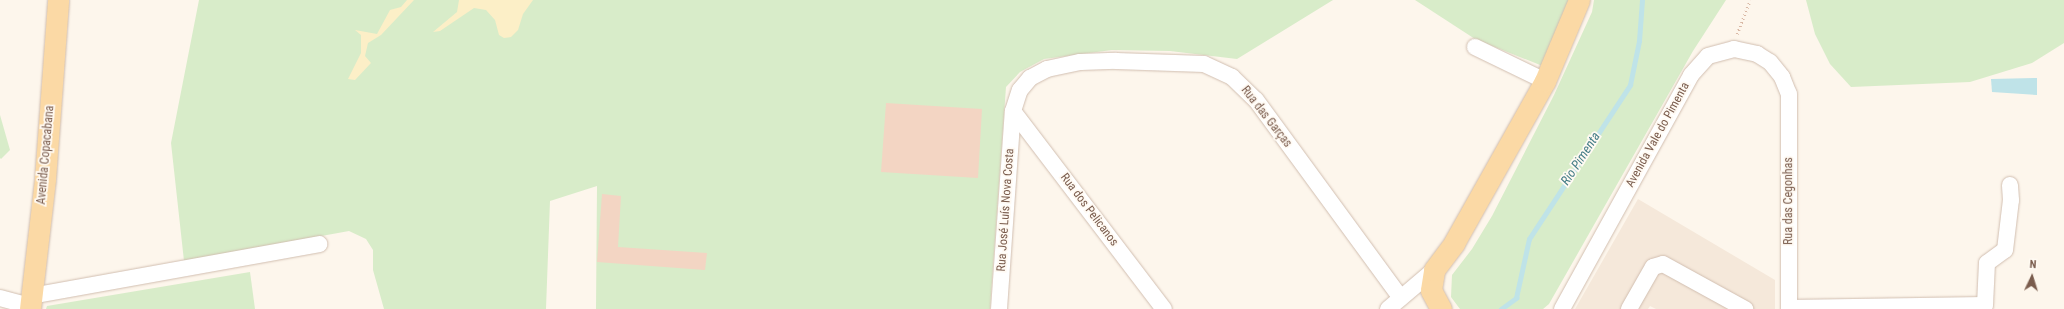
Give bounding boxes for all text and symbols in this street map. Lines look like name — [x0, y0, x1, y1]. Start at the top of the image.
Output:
street label: Avenida Vale do Pimenta — [1623, 80, 1693, 190]
street label: Rua das Garças — [1238, 84, 1294, 150]
street label: Avenida Copacabana — [34, 105, 58, 205]
water label: Rio Pimenta — [1558, 130, 1604, 188]
street label: Rua José Luís Nova Costa — [995, 148, 1017, 272]
street label: Rua das Cegonhas — [1782, 157, 1796, 245]
street label: Rua dos Pelicanos — [1057, 171, 1121, 249]
north arrow — [2012, 257, 2052, 297]
text: N — [2029, 258, 2037, 271]

